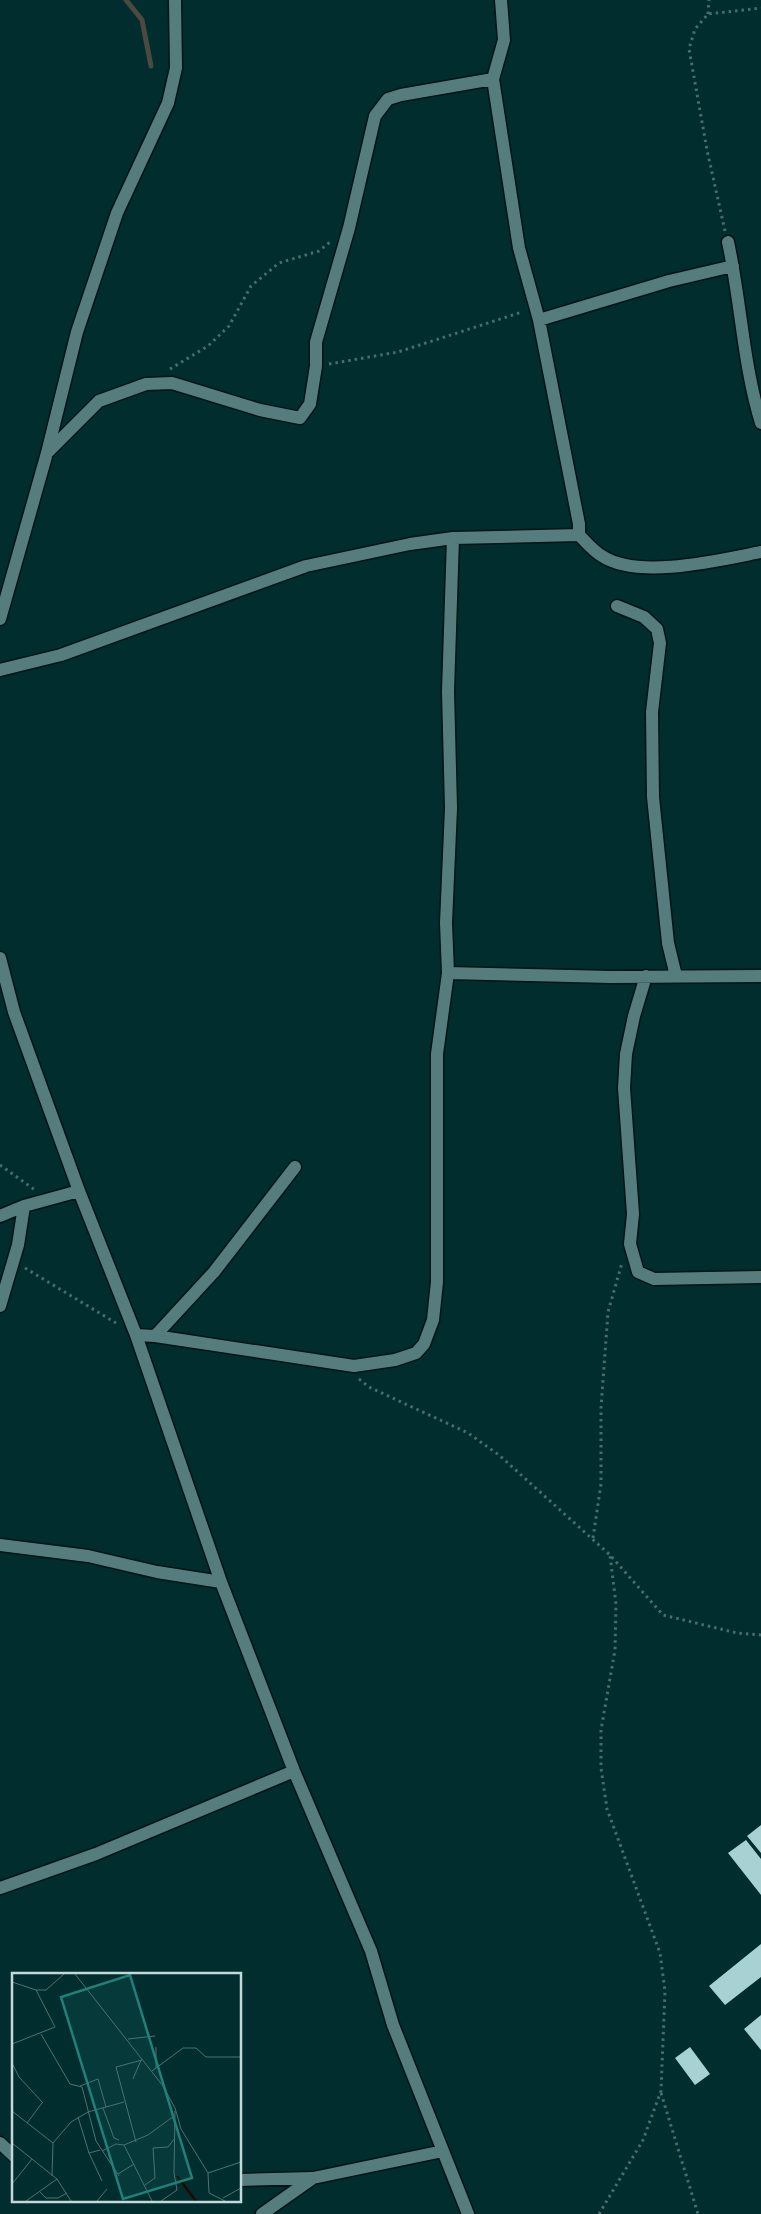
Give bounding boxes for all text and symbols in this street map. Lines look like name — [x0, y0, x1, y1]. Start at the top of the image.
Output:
inset map — [12, 1973, 241, 2202]

